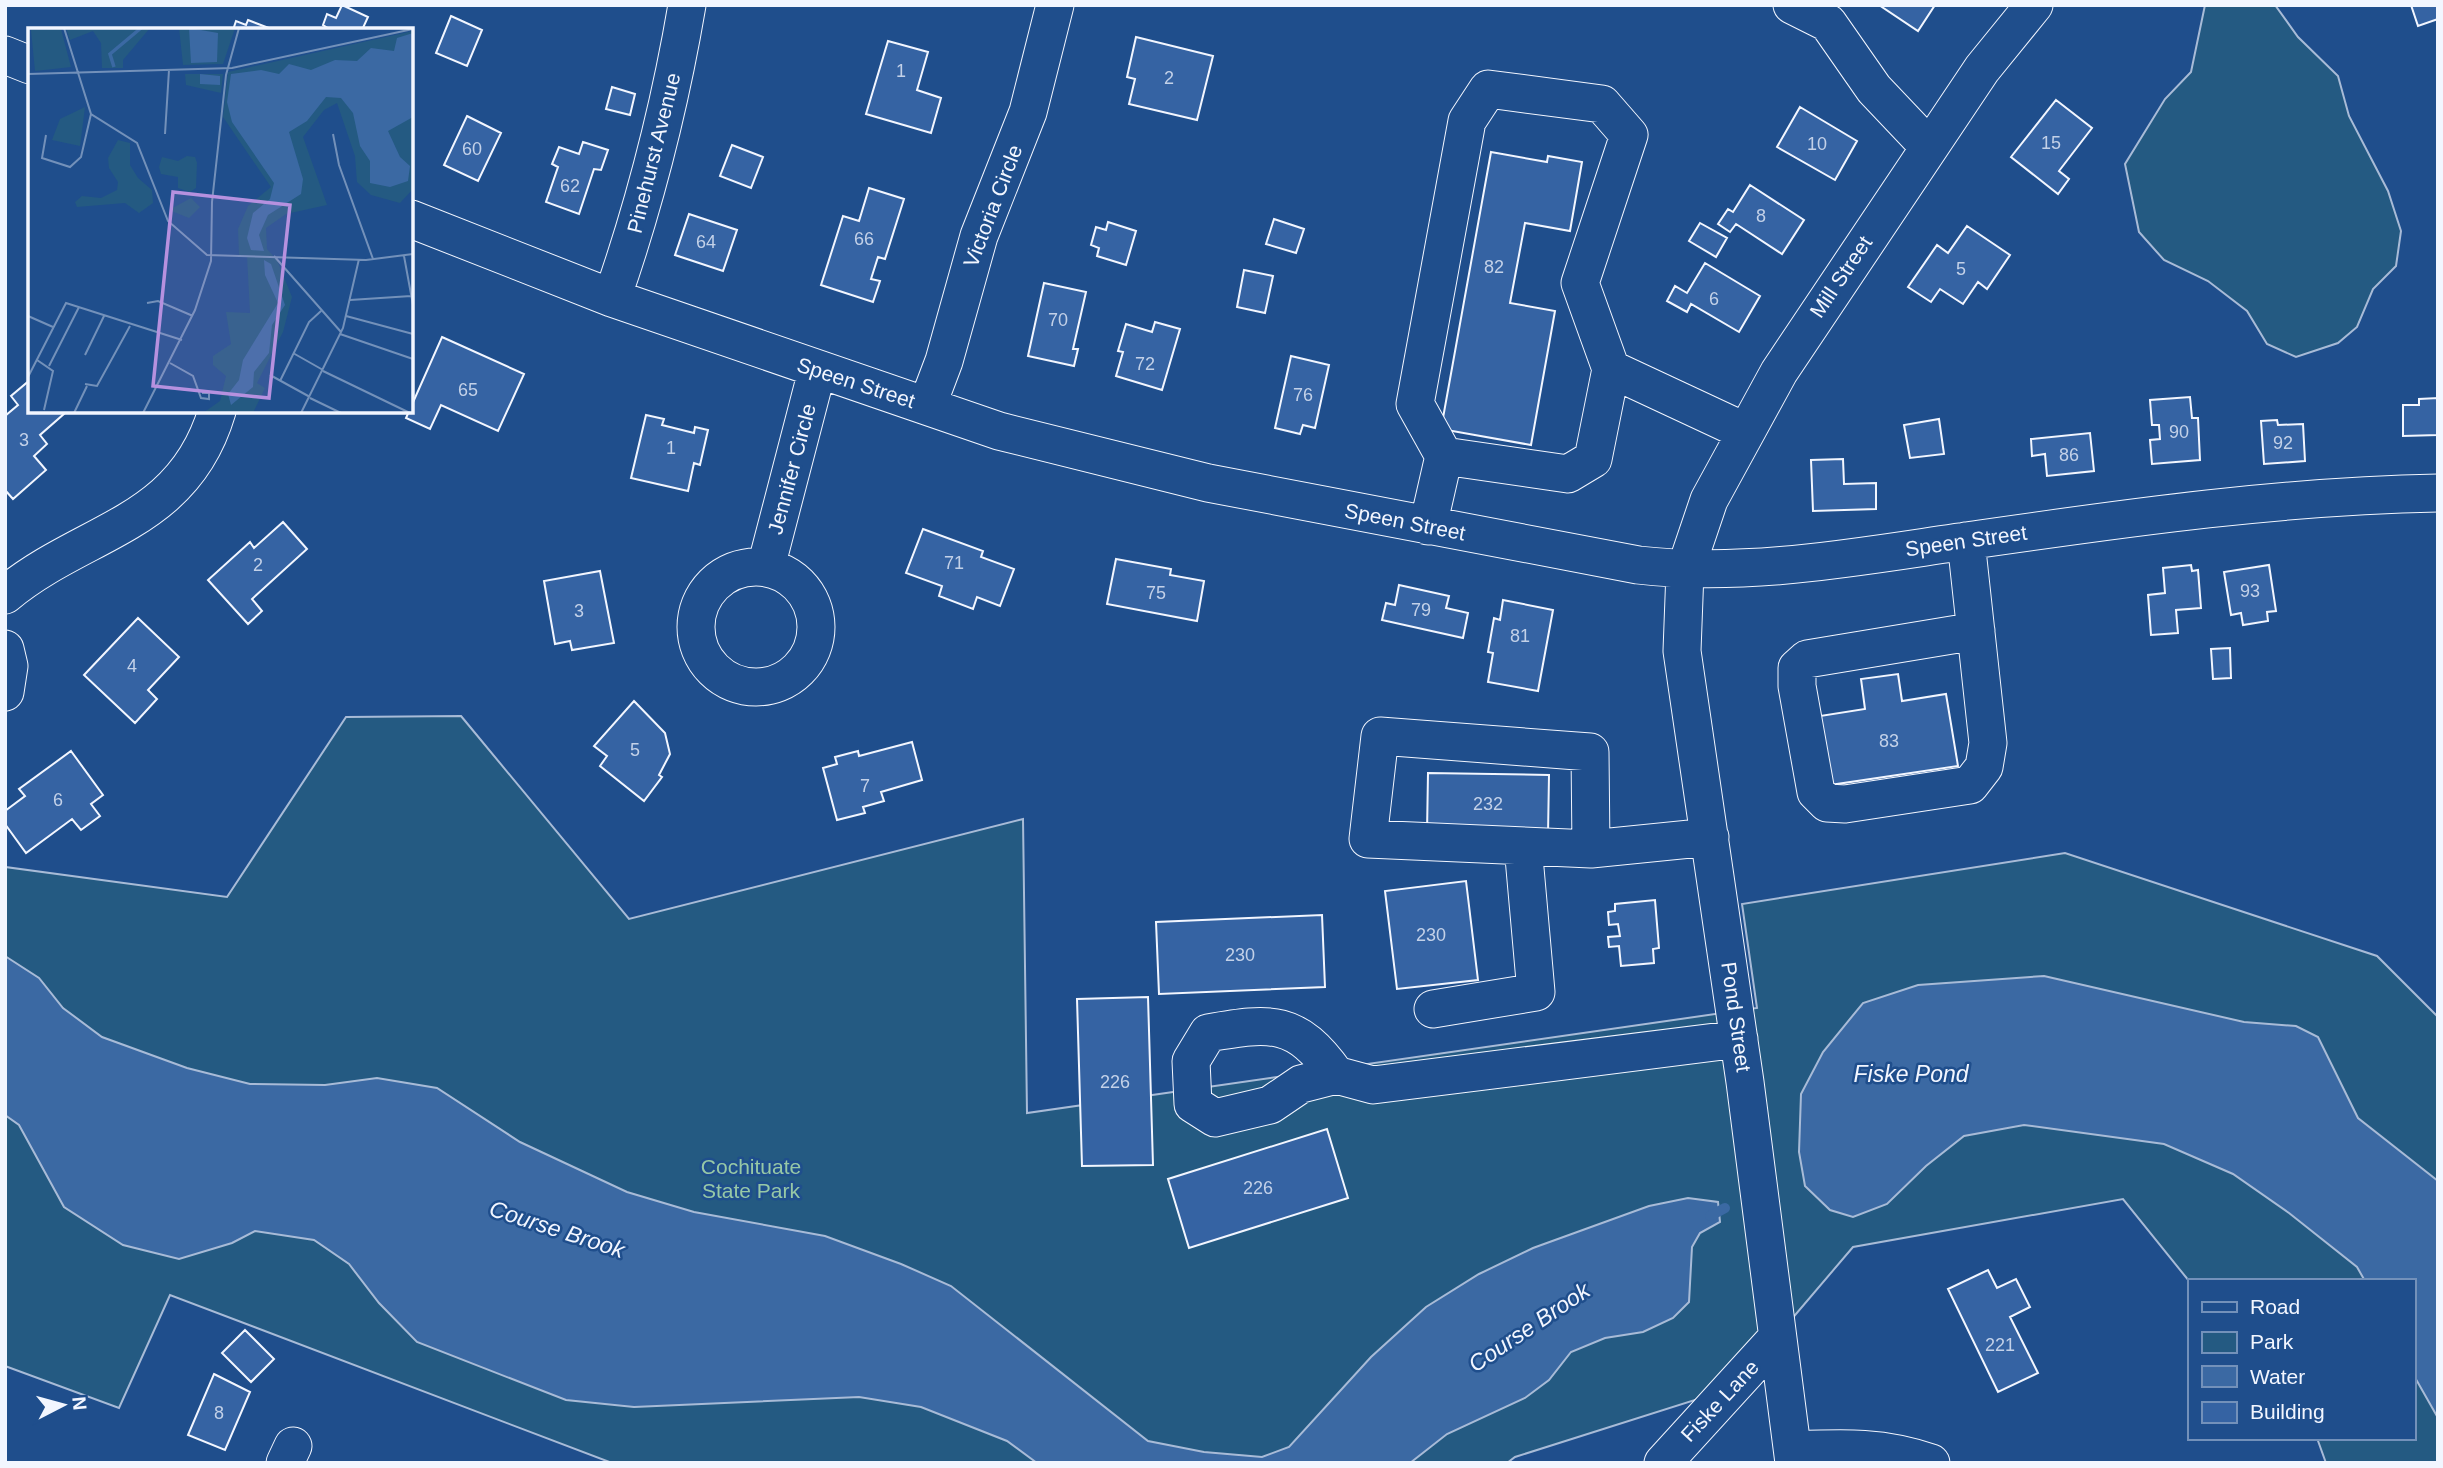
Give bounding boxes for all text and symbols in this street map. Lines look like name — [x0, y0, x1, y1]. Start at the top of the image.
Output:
inset map — [28, 28, 413, 413]
house number: 1 — [896, 61, 906, 81]
house number: 2 — [1164, 68, 1174, 88]
street label: Pinehurst Avenue — [622, 70, 685, 235]
house number: 15 — [2041, 133, 2061, 153]
house number: 10 — [1807, 134, 1827, 154]
house number: 60 — [462, 139, 482, 159]
street label: Victoria Circle — [959, 141, 1026, 270]
house number: 62 — [560, 176, 580, 196]
house number: 8 — [1756, 206, 1766, 226]
house number: 66 — [854, 229, 874, 249]
street label: Mill Street — [1805, 231, 1876, 322]
house number: 64 — [696, 232, 716, 252]
house number: 82 — [1484, 257, 1504, 277]
house number: 5 — [1956, 259, 1966, 279]
house number: 6 — [1709, 289, 1719, 309]
house number: 70 — [1048, 310, 1068, 330]
street label: Speen Street — [794, 353, 918, 412]
house number: 72 — [1135, 354, 1155, 374]
house number: 65 — [458, 380, 478, 400]
house number: 76 — [1293, 385, 1313, 405]
street label: Jennifer Circle — [763, 401, 820, 537]
house number: 90 — [2169, 422, 2189, 442]
house number: 3 — [19, 430, 29, 450]
house number: 92 — [2273, 433, 2293, 453]
house number: 1 — [666, 438, 676, 458]
house number: 86 — [2059, 445, 2079, 465]
street label: Speen Street — [1343, 499, 1468, 545]
street label: Speen Street — [1904, 521, 2028, 560]
house number: 71 — [944, 553, 964, 573]
house number: 2 — [253, 555, 263, 575]
house number: 93 — [2240, 581, 2260, 601]
house number: 75 — [1146, 583, 1166, 603]
house number: 79 — [1411, 600, 1431, 620]
house number: 3 — [574, 601, 584, 621]
house number: 81 — [1510, 626, 1530, 646]
house number: 4 — [127, 656, 137, 676]
house number: 83 — [1879, 731, 1899, 751]
house number: 5 — [630, 740, 640, 760]
house number: 7 — [860, 776, 870, 796]
house number: 6 — [53, 790, 63, 810]
house number: 232 — [1473, 794, 1503, 814]
house number: 230 — [1416, 925, 1446, 945]
house number: 230 — [1225, 945, 1255, 965]
street label: Pond Street — [1717, 960, 1756, 1074]
water label: Fiske Pond — [1853, 1061, 1970, 1087]
house number: 226 — [1100, 1072, 1130, 1092]
park label: Cochituate State Park — [701, 1155, 801, 1202]
house number: 226 — [1243, 1178, 1273, 1198]
water label: Course Brook — [486, 1195, 629, 1264]
water label: Course Brook — [1463, 1276, 1596, 1377]
legend — [2188, 1279, 2415, 1440]
text: Road — [2250, 1295, 2300, 1318]
text: Park — [2250, 1330, 2294, 1353]
house number: 221 — [1985, 1335, 2015, 1355]
street label: Fiske Lane — [1676, 1355, 1763, 1446]
text: Water — [2250, 1365, 2305, 1388]
north arrow — [28, 1370, 98, 1440]
text: N — [68, 1395, 91, 1411]
text: Building — [2250, 1400, 2325, 1423]
house number: 8 — [214, 1403, 224, 1423]

